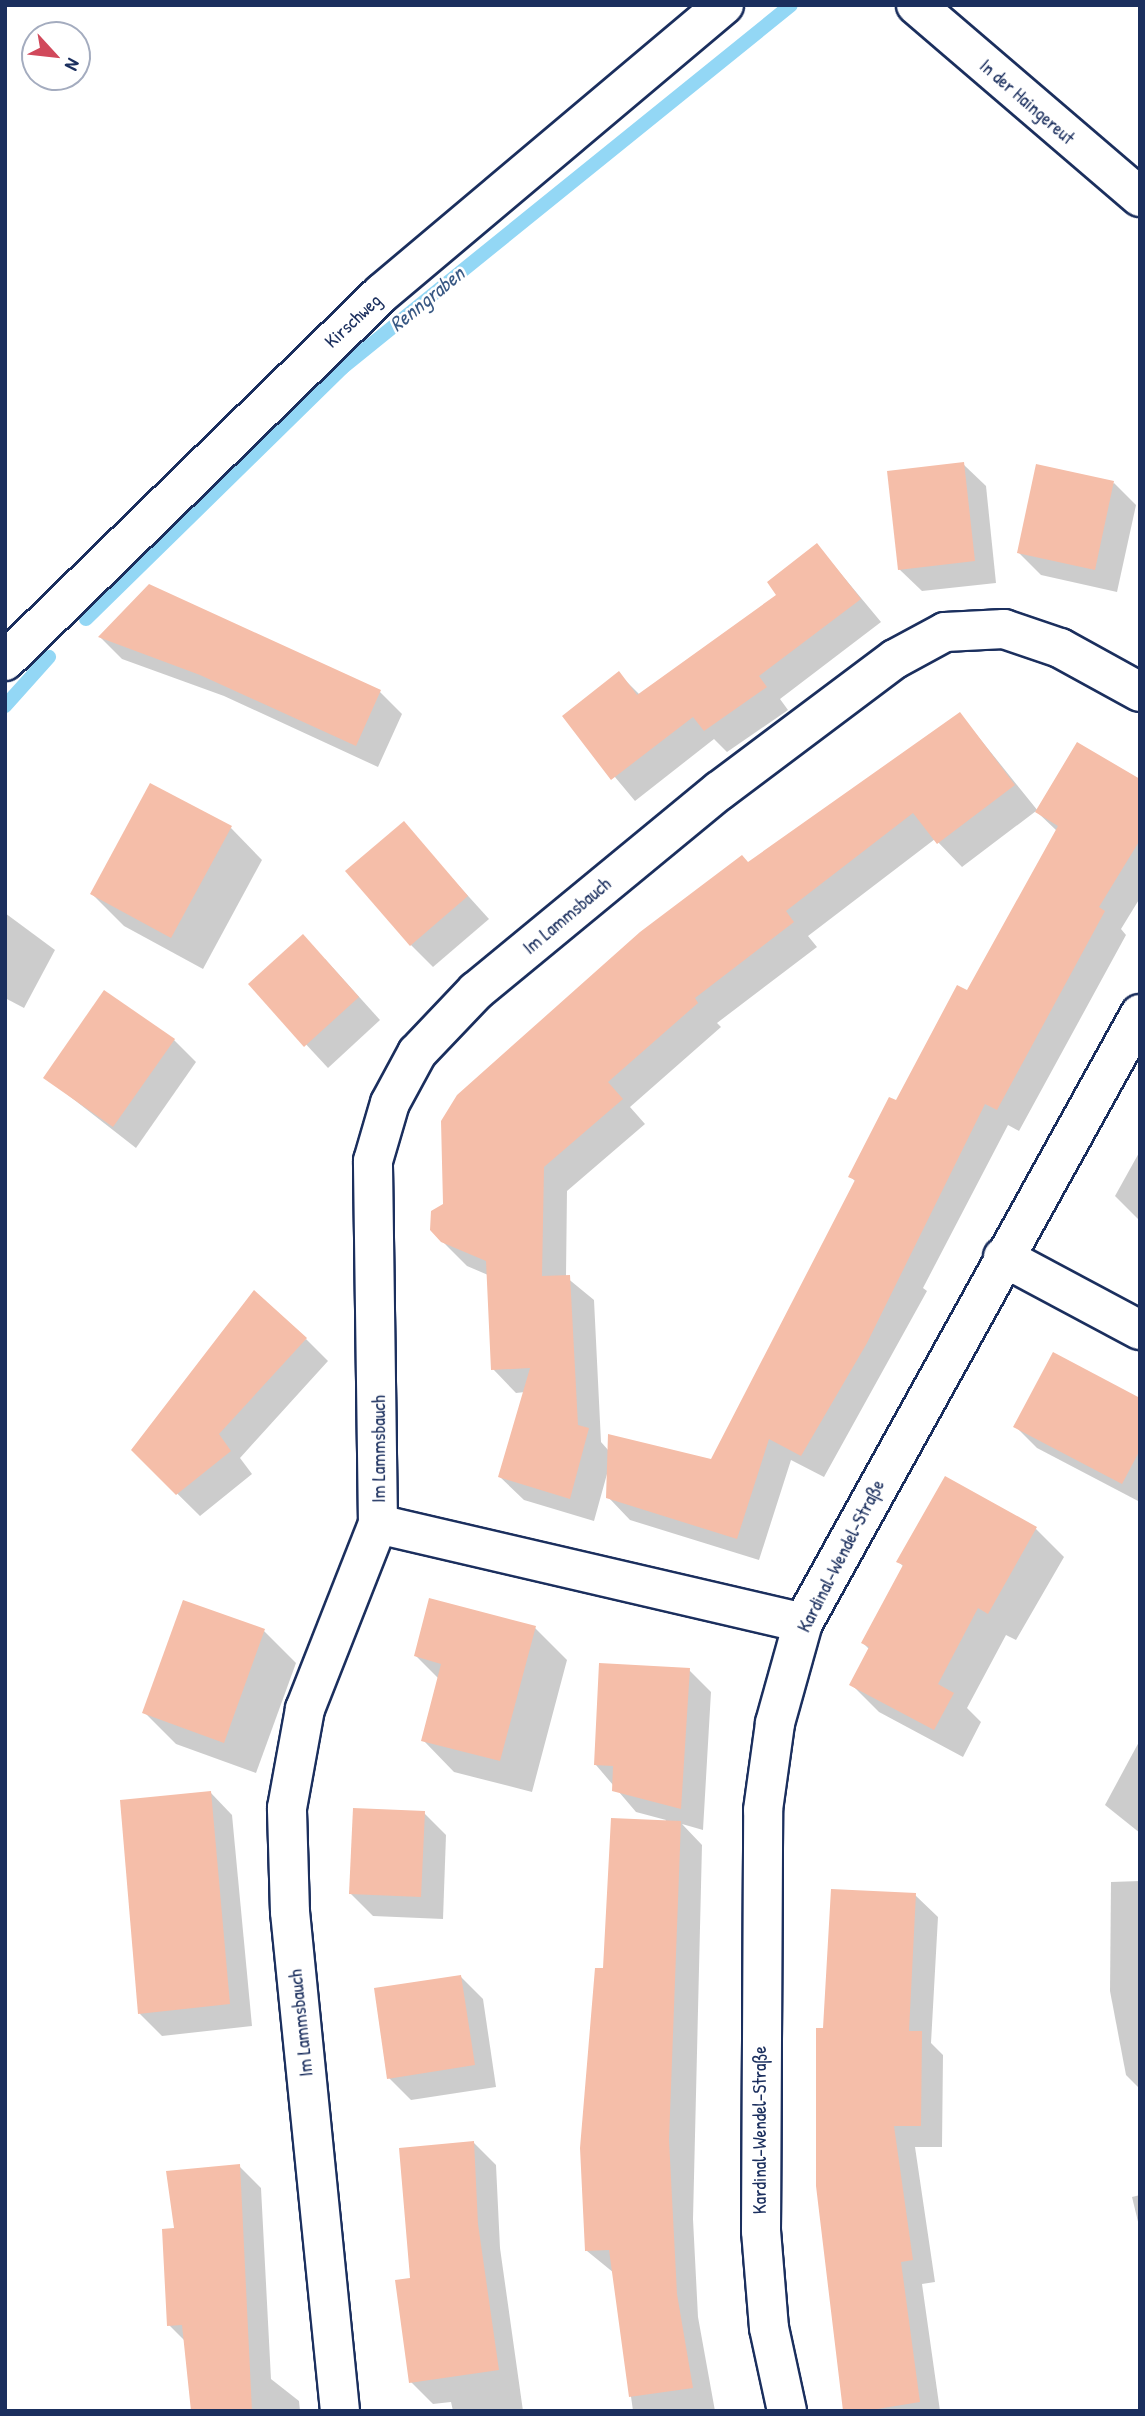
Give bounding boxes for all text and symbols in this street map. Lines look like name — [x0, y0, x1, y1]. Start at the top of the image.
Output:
north arrow — [21, 21, 91, 91]
text: N — [59, 54, 87, 75]
street label: In der Haingereut — [975, 55, 1079, 149]
water label: Renngraben — [384, 261, 470, 337]
street label: Kirschweg — [320, 289, 386, 353]
street label: Im Lammsbauch — [518, 873, 616, 959]
street label: Im Lammsbauch — [368, 1395, 390, 1503]
street label: Kardinal-Wendel-Straße — [793, 1476, 889, 1636]
street label: Im Lammsbauch — [284, 1968, 318, 2078]
street label: Kardinal-Wendel-Straße — [749, 2046, 771, 2214]

